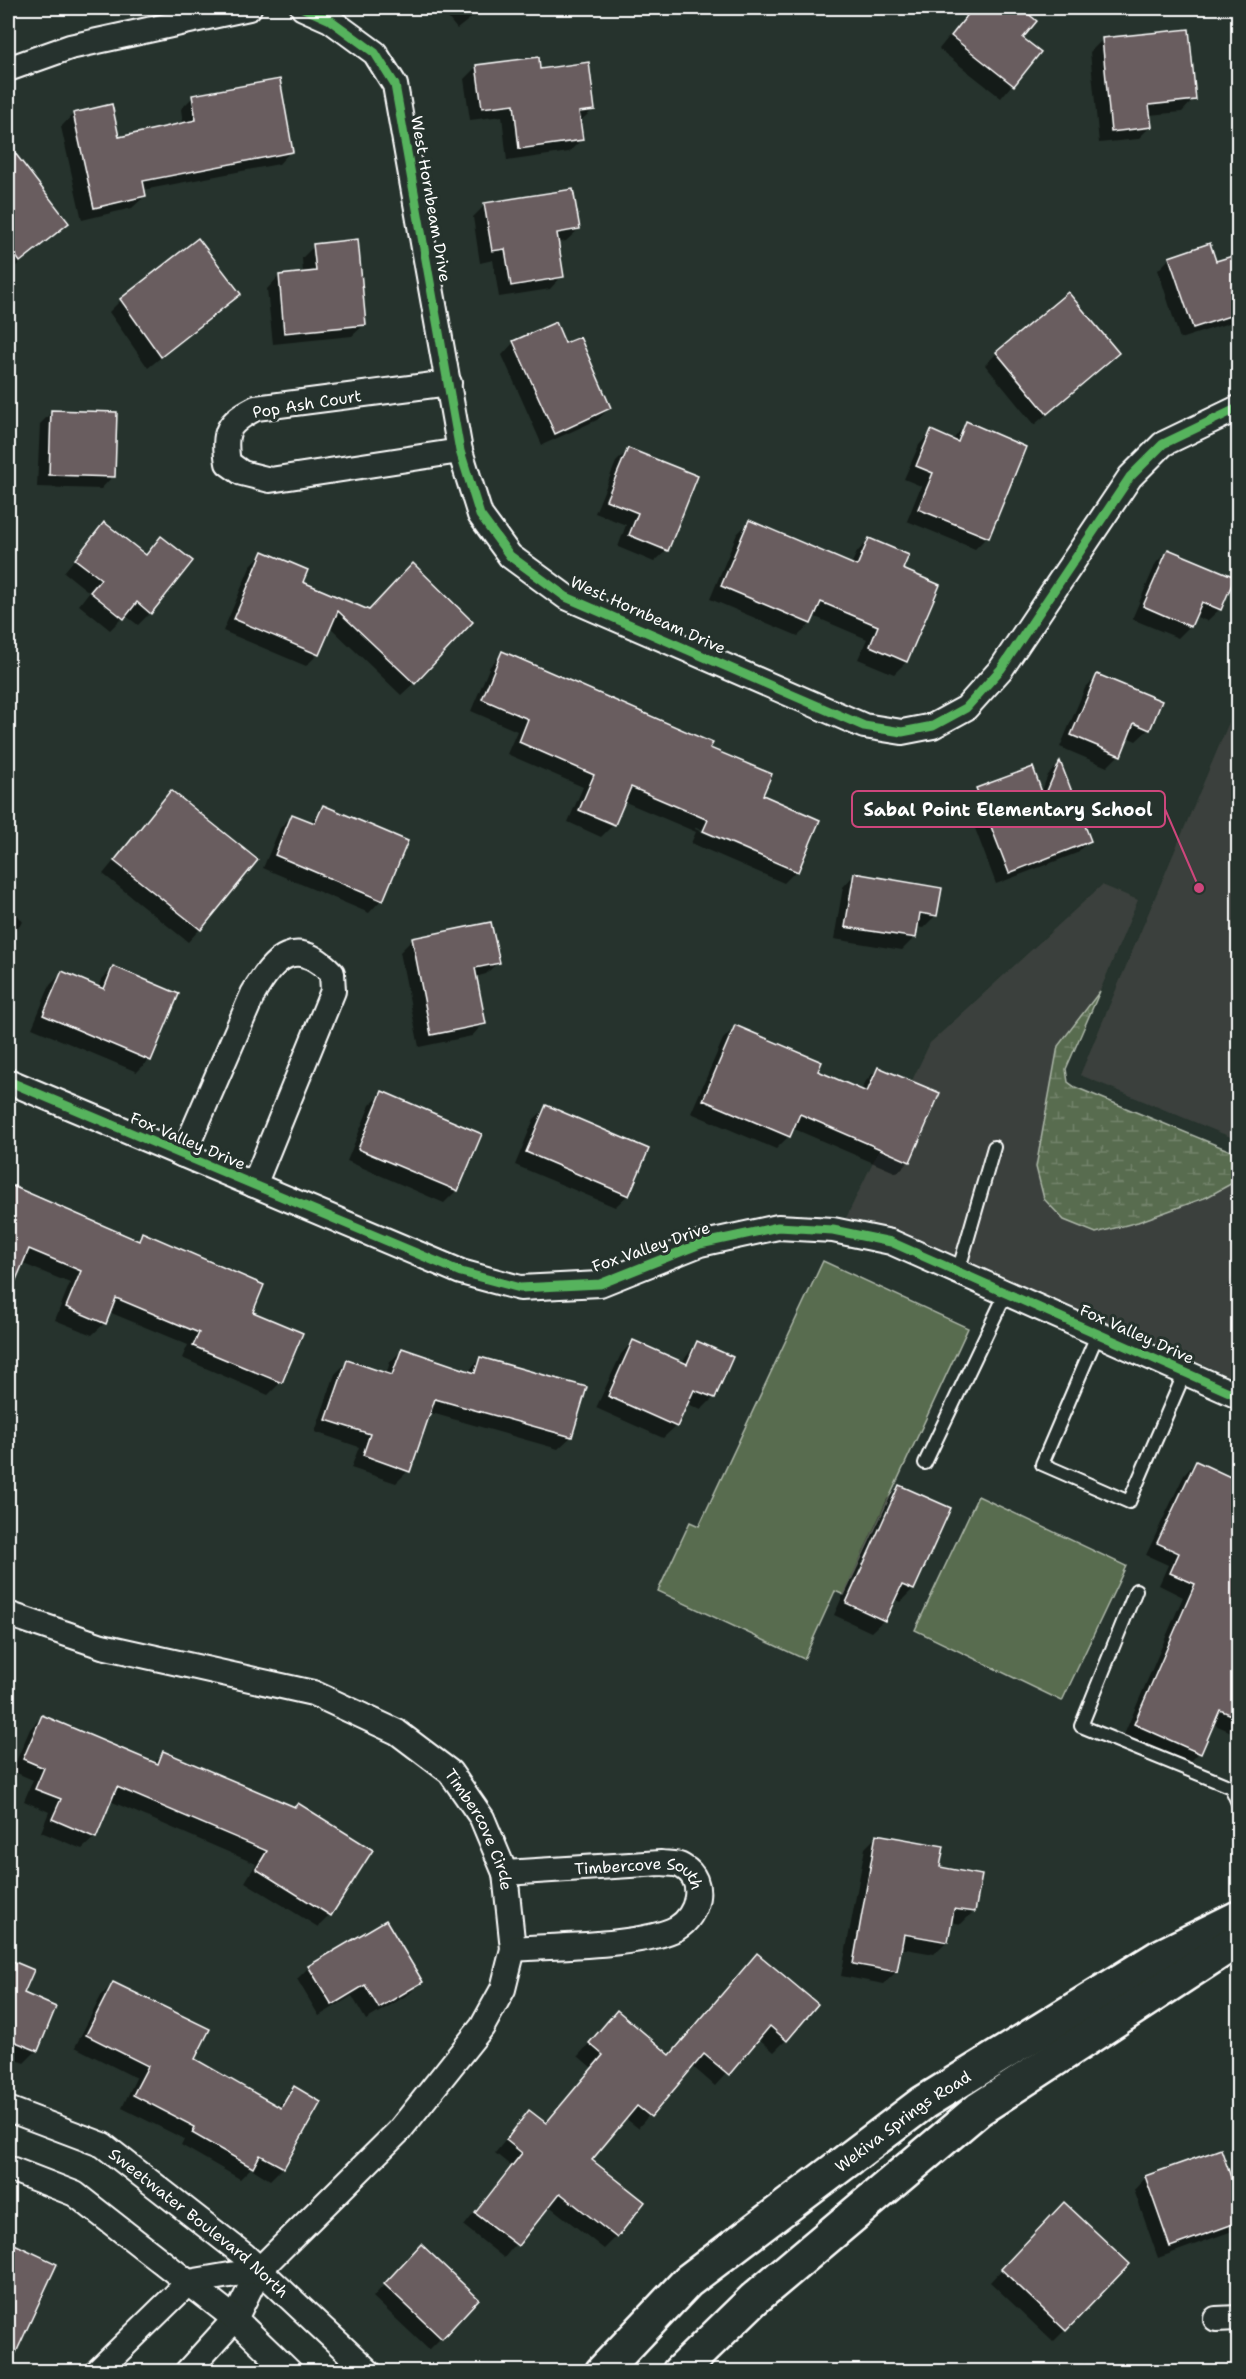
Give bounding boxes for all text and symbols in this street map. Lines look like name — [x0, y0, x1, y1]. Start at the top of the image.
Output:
street label: West Hornbeam Drive — [406, 114, 456, 284]
street label: Pop Ash Court — [251, 385, 363, 423]
street label: West Hornbeam Drive — [567, 571, 729, 659]
callout: Sabal Point Elementary School — [852, 791, 1165, 827]
text: Sabal Point Elementary School — [864, 798, 1152, 822]
street label: Fox Valley Drive — [127, 1107, 249, 1175]
street label: Fox Valley Drive — [589, 1217, 713, 1277]
street label: Fox Valley Drive — [1076, 1299, 1198, 1369]
street label: Timbercove Circle — [440, 1764, 517, 1891]
street label: Timbercove South — [574, 1852, 708, 1892]
street label: Wekiva Springs Road — [830, 2066, 975, 2177]
street label: Sweetwater Boulevard North — [105, 2143, 293, 2302]

